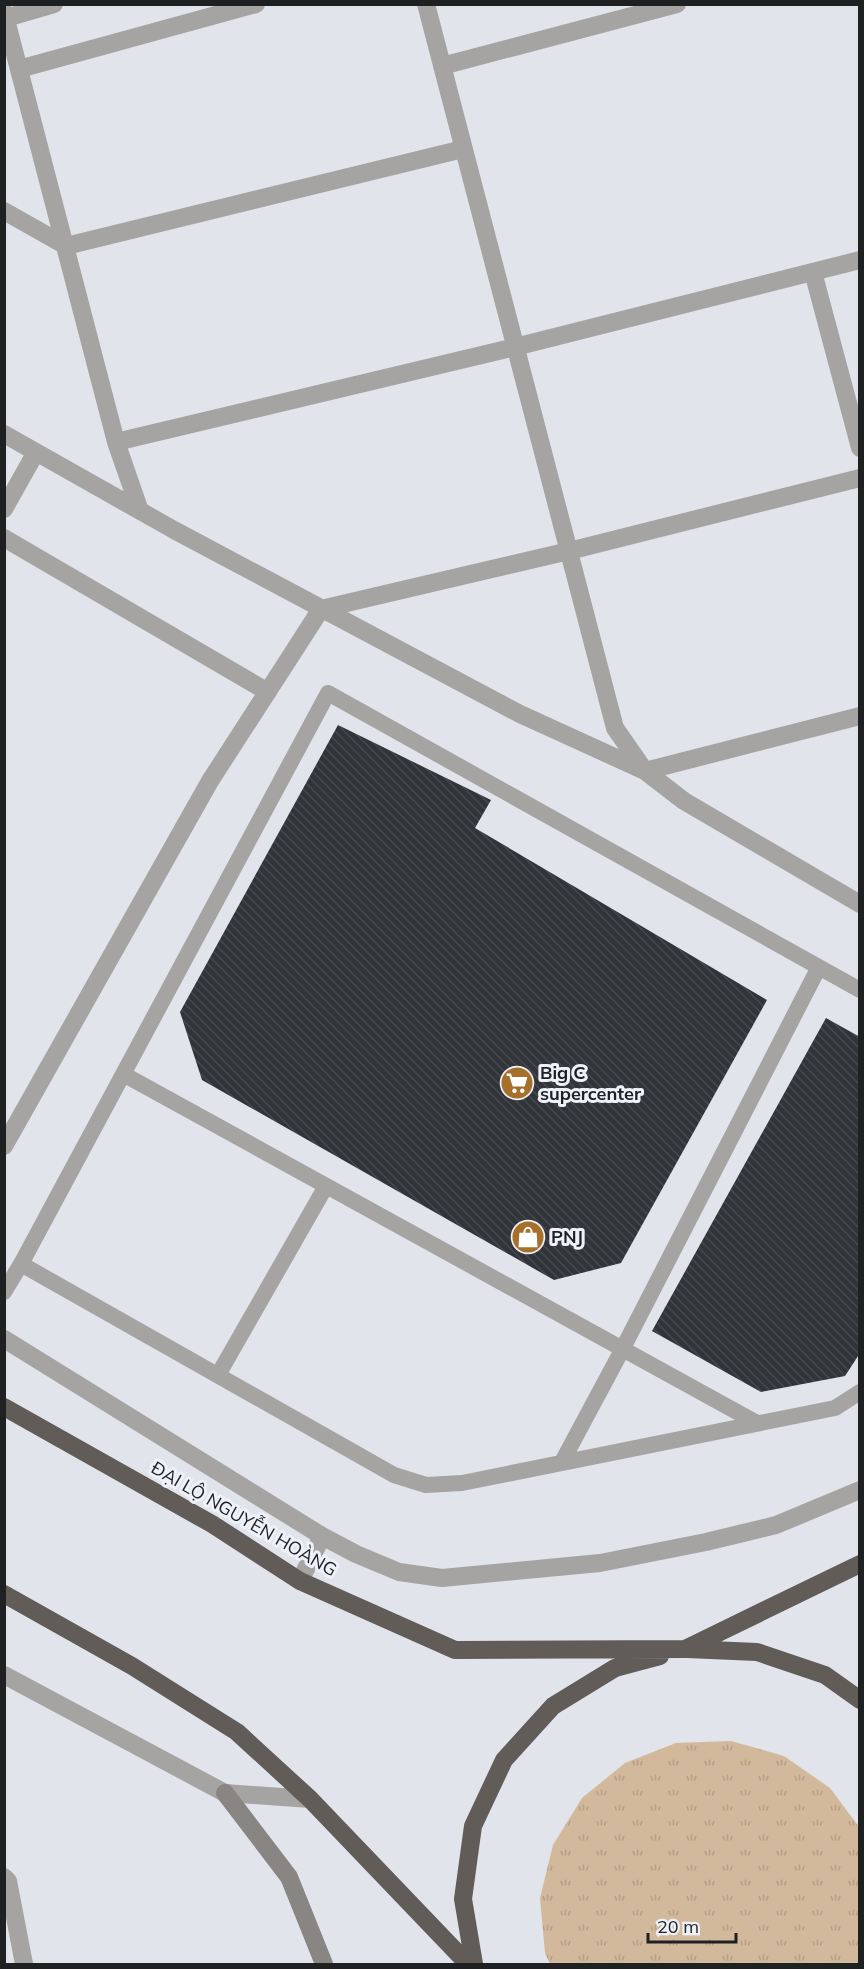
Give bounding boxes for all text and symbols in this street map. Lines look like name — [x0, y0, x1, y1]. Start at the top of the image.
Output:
place label: Big C supercenter — [540, 1061, 642, 1105]
supermarket icon: Big C supercenter — [499, 1065, 535, 1101]
shop icon: PNJ — [510, 1219, 546, 1255]
place label: PNJ — [551, 1225, 583, 1248]
street label: ĐẠI LỘ NGUYỄN HOÀNG — [147, 1456, 341, 1581]
scale bar — [648, 1906, 736, 1944]
text: 20 m — [657, 1915, 699, 1938]

